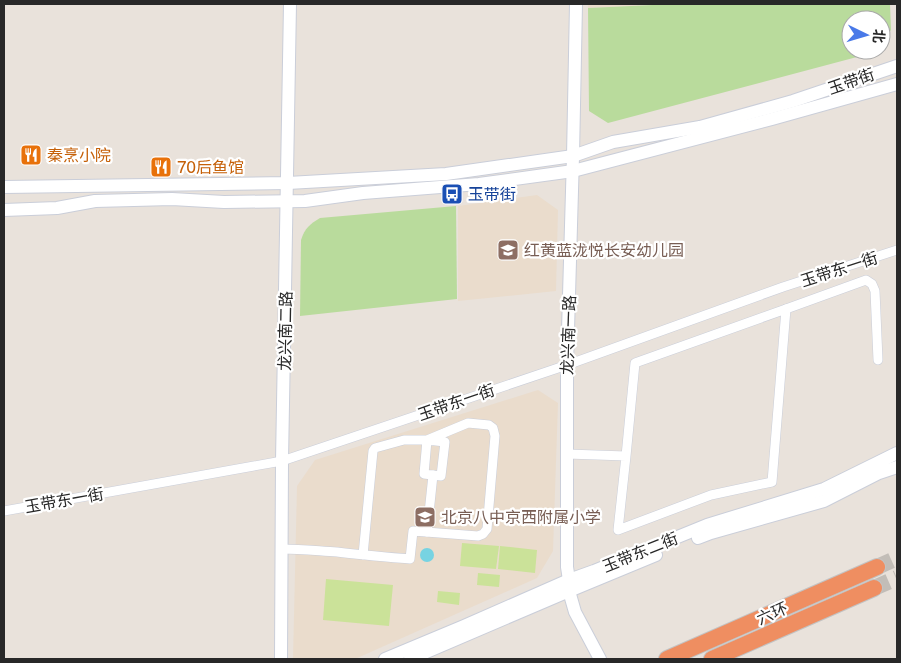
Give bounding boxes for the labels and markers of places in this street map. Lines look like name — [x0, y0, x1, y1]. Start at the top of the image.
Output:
restaurant icon: 秦烹小院 — [19, 143, 43, 167]
place label: 秦烹小院 — [47, 146, 111, 165]
restaurant icon: 70后鱼馆 — [149, 155, 173, 179]
place label: 70后鱼馆 — [177, 158, 244, 177]
bus stop icon: 玉带街 — [440, 182, 464, 206]
place label: 玉带街 — [468, 185, 516, 204]
school or university icon: 红黄蓝泷悦长安幼儿园 — [496, 238, 520, 262]
place label: 红黄蓝泷悦长安幼儿园 — [524, 241, 684, 260]
school or university icon: 北京八中京西附属小学 — [413, 505, 437, 529]
place label: 北京八中京西附属小学 — [441, 508, 601, 527]

